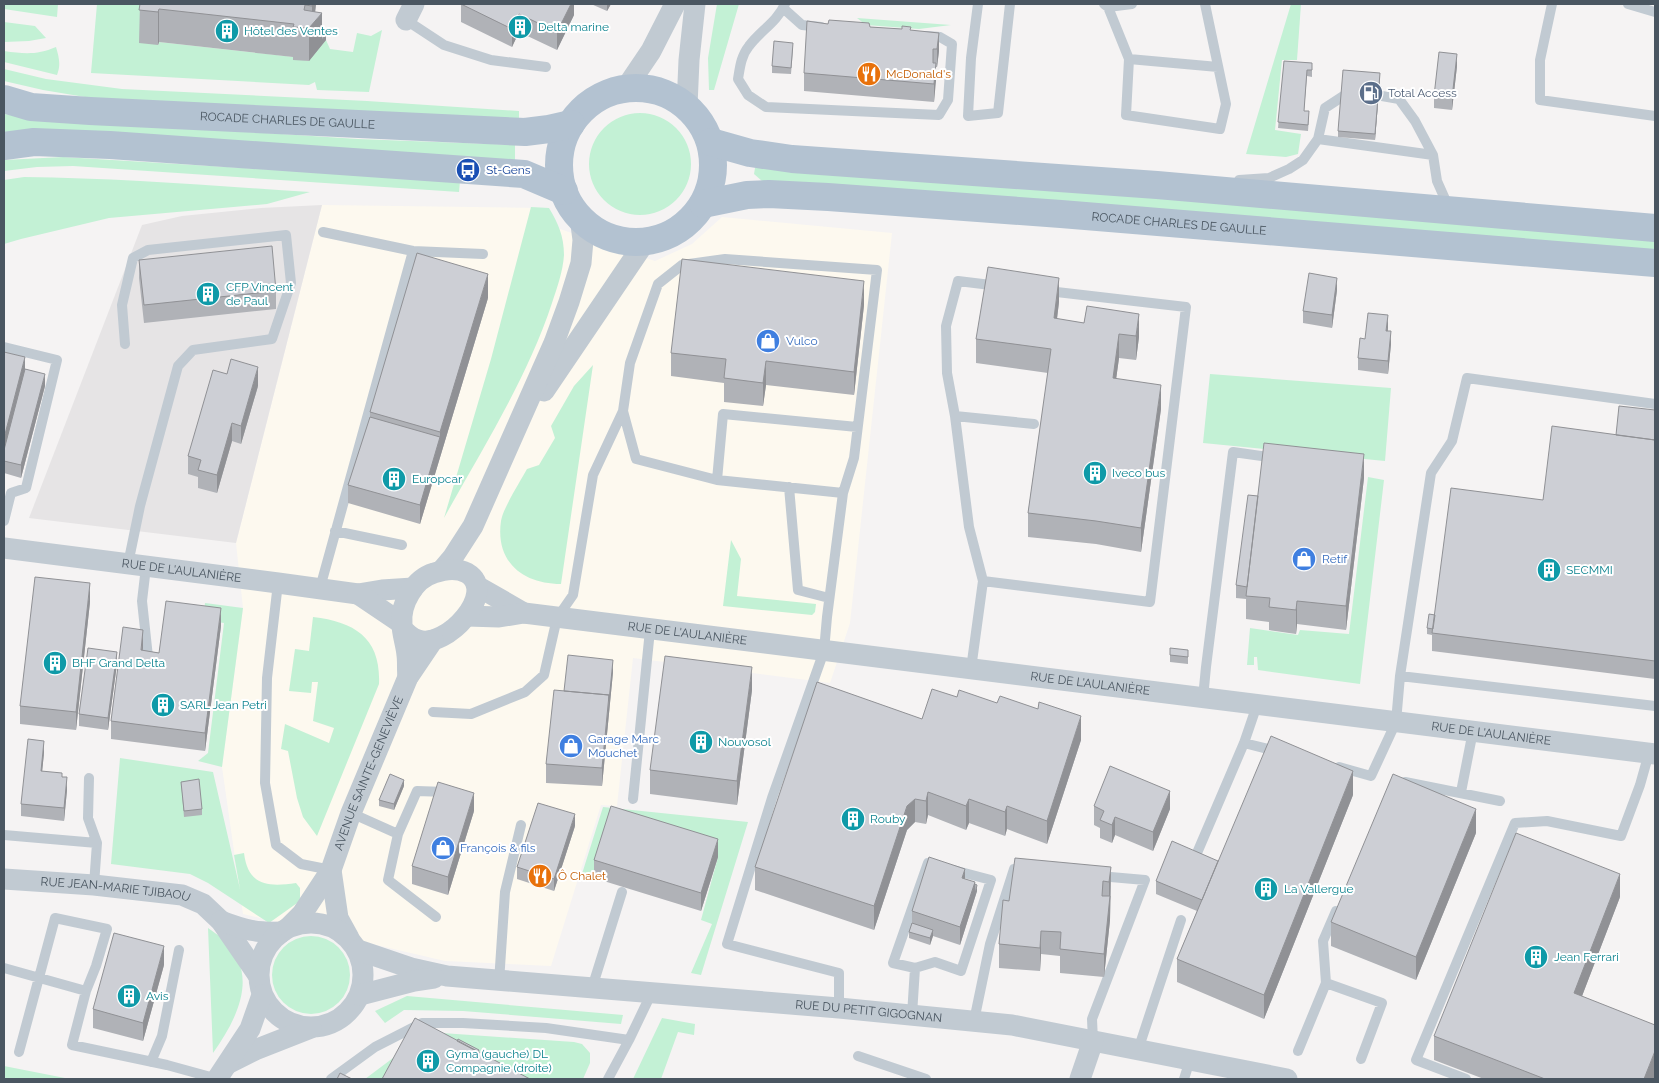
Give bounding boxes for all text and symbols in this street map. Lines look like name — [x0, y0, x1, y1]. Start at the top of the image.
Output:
building icon: Delta marine — [507, 14, 533, 40]
building icon: Hôtel des Ventes — [214, 18, 240, 44]
place label: Delta marine — [538, 20, 609, 34]
place label: Hôtel des Ventes — [244, 24, 338, 38]
restaurant icon: McDonald's — [856, 61, 882, 87]
place label: McDonald's — [886, 67, 951, 81]
fuel station icon: Total Access — [1358, 80, 1384, 106]
place label: Total Access — [1388, 86, 1457, 100]
street label: ROCADE CHARLES DE GAULLE — [200, 109, 375, 132]
bus stop icon: St-Gens — [455, 157, 481, 183]
place label: St-Gens — [486, 163, 531, 177]
street label: ROCADE CHARLES DE GAULLE — [1091, 210, 1267, 238]
place label: CFP Vincent de Paul — [226, 280, 293, 308]
building icon: CFP Vincent de Paul — [195, 281, 221, 307]
shop icon: Vulco — [755, 328, 781, 354]
place label: Vulco — [786, 334, 818, 348]
building icon: Iveco bus — [1082, 460, 1108, 486]
building icon: Europcar — [381, 466, 407, 492]
place label: Iveco bus — [1112, 466, 1165, 480]
place label: Europcar — [412, 472, 463, 486]
shop icon: Retif — [1291, 546, 1317, 572]
place label: Retif — [1322, 552, 1348, 566]
street label: RUE DE L'AULANIÈRE — [121, 556, 242, 585]
building icon: SECMMI — [1536, 557, 1562, 583]
place label: SECMMI — [1566, 563, 1613, 577]
street label: RUE DE L'AULANIÈRE — [627, 619, 748, 648]
building icon: BHF Grand Delta — [42, 650, 68, 676]
place label: BHF Grand Delta — [72, 656, 165, 670]
street label: RUE DE L'AULANIÈRE — [1030, 669, 1151, 698]
building icon: SARL Jean Petri — [150, 692, 176, 718]
street label: AVENUE SAINTE-GENEVIÈVE — [331, 694, 406, 852]
place label: SARL Jean Petri — [180, 698, 267, 712]
street label: RUE DE L'AULANIÈRE — [1431, 719, 1552, 748]
building icon: Nouvosol — [688, 729, 714, 755]
place label: Garage Marc Mouchet — [588, 732, 659, 760]
shop icon: Garage Marc Mouchet — [558, 733, 584, 759]
place label: Nouvosol — [718, 735, 772, 749]
building icon: Rouby — [840, 806, 866, 832]
place label: Rouby — [870, 812, 906, 826]
shop icon: François & fils — [430, 835, 456, 861]
place label: François & fils — [460, 841, 536, 855]
restaurant icon: Ô Chalet — [527, 863, 553, 889]
place label: Ô Chalet — [558, 869, 606, 883]
street label: RUE JEAN-MARIE TJIBAOU — [40, 874, 193, 905]
building icon: La Vallergue — [1253, 876, 1279, 902]
place label: La Vallergue — [1284, 882, 1353, 896]
building icon: Jean Ferrari — [1523, 944, 1549, 970]
place label: Jean Ferrari — [1554, 950, 1619, 964]
building icon: Avis — [116, 983, 142, 1009]
place label: Avis — [146, 989, 169, 1003]
street label: RUE DU PETIT GIGOGNAN — [795, 997, 943, 1025]
place label: Gyma (gauche) DL Compagnie (droite) — [446, 1047, 552, 1075]
building icon: Gyma (gauche) DL Compagnie (droite) — [415, 1048, 441, 1074]

